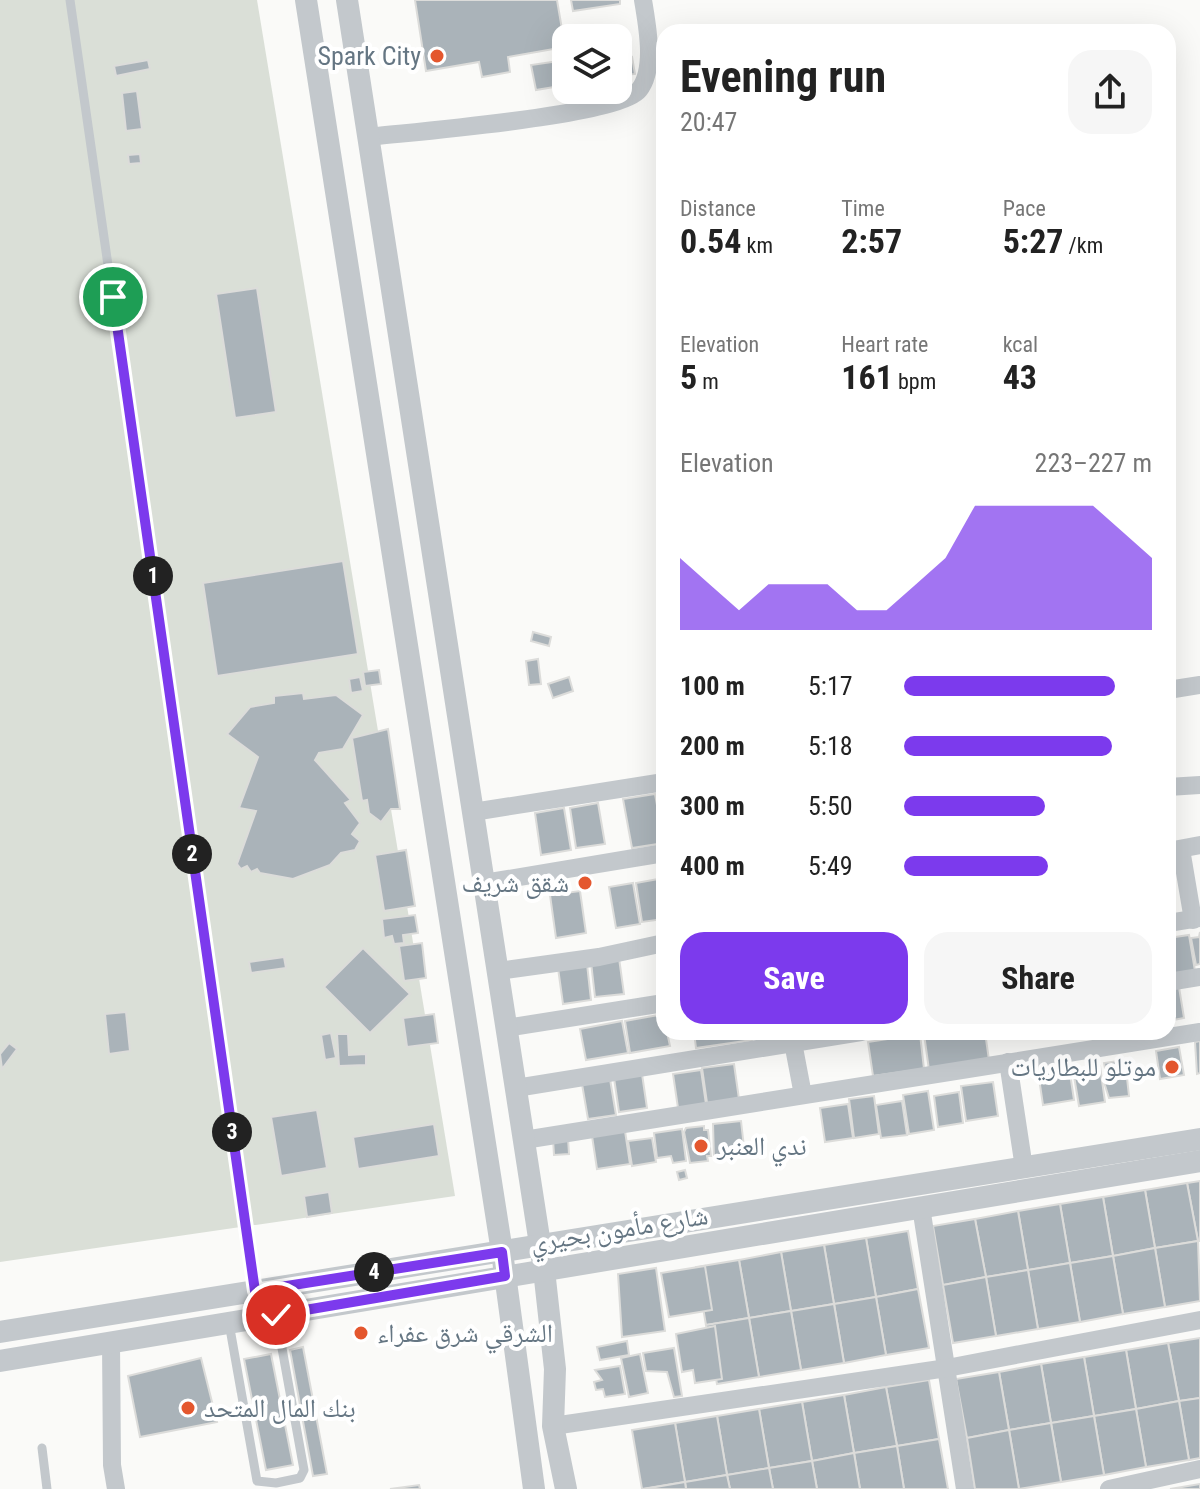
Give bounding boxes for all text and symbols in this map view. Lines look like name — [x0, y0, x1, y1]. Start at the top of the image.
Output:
map controls — [552, 24, 632, 104]
button: layers — [552, 24, 632, 104]
place label: Spark City — [317, 41, 421, 71]
marker: Spark City — [428, 47, 446, 65]
button: share — [1068, 50, 1152, 134]
text: Evening run — [680, 51, 886, 103]
text: 20:47 — [680, 107, 737, 137]
text: Distance — [680, 196, 756, 221]
text: Time — [841, 196, 885, 221]
text: Pace — [1003, 196, 1046, 221]
text: 0.54 — [680, 221, 741, 261]
text: 2:57 — [841, 221, 902, 261]
text: 5:27 — [1003, 221, 1064, 261]
text: km — [741, 233, 773, 258]
text: /km — [1064, 233, 1103, 258]
pin — [79, 263, 147, 331]
icon: arrive — [91, 275, 135, 319]
text: Elevation — [680, 332, 759, 357]
text: Heart rate — [841, 332, 928, 357]
text: kcal — [1003, 332, 1038, 357]
text: 5 — [680, 357, 697, 397]
text: 161 — [841, 357, 893, 397]
text: 43 — [1003, 357, 1037, 397]
text: m — [697, 369, 719, 394]
text: bpm — [893, 369, 936, 394]
text: Elevation — [680, 448, 774, 478]
text: 223–227 m — [1035, 448, 1152, 478]
pin: 1 — [133, 556, 173, 596]
text: 1 — [147, 563, 159, 588]
text: 100 m — [680, 671, 745, 701]
text: 5:17 — [808, 671, 853, 701]
text: 200 m — [680, 731, 745, 761]
text: 5:18 — [808, 731, 853, 761]
text: 300 m — [680, 791, 745, 821]
text: 5:50 — [808, 791, 853, 821]
pin: 2 — [172, 834, 212, 874]
text: 2 — [186, 841, 198, 866]
text: 400 m — [680, 851, 745, 881]
text: 5:49 — [808, 851, 853, 881]
place label: شقق شريف — [461, 868, 569, 899]
marker: شقق شريف — [576, 874, 594, 892]
button: Save — [680, 932, 908, 1024]
button: Share — [924, 932, 1152, 1024]
place label: موتلو للبطاريات — [1011, 1052, 1156, 1082]
marker: موتلو للبطاريات — [1163, 1058, 1181, 1076]
pin: 3 — [212, 1112, 252, 1152]
text: 3 — [226, 1119, 238, 1144]
place label: ندي العنبر — [716, 1131, 807, 1167]
marker: ندي العنبر — [692, 1137, 710, 1155]
street label: شارع مأمون بحيري — [528, 1199, 711, 1263]
pin: 4 — [354, 1252, 394, 1292]
text: 4 — [368, 1259, 380, 1284]
pin — [242, 1281, 310, 1349]
icon: check — [254, 1293, 298, 1337]
place label: الشرقي شرق عفراء — [377, 1318, 553, 1354]
marker: الشرقي شرق عفراء — [352, 1324, 370, 1342]
place label: بنك المال المتحد — [204, 1393, 356, 1424]
marker: بنك المال المتحد — [179, 1399, 197, 1417]

